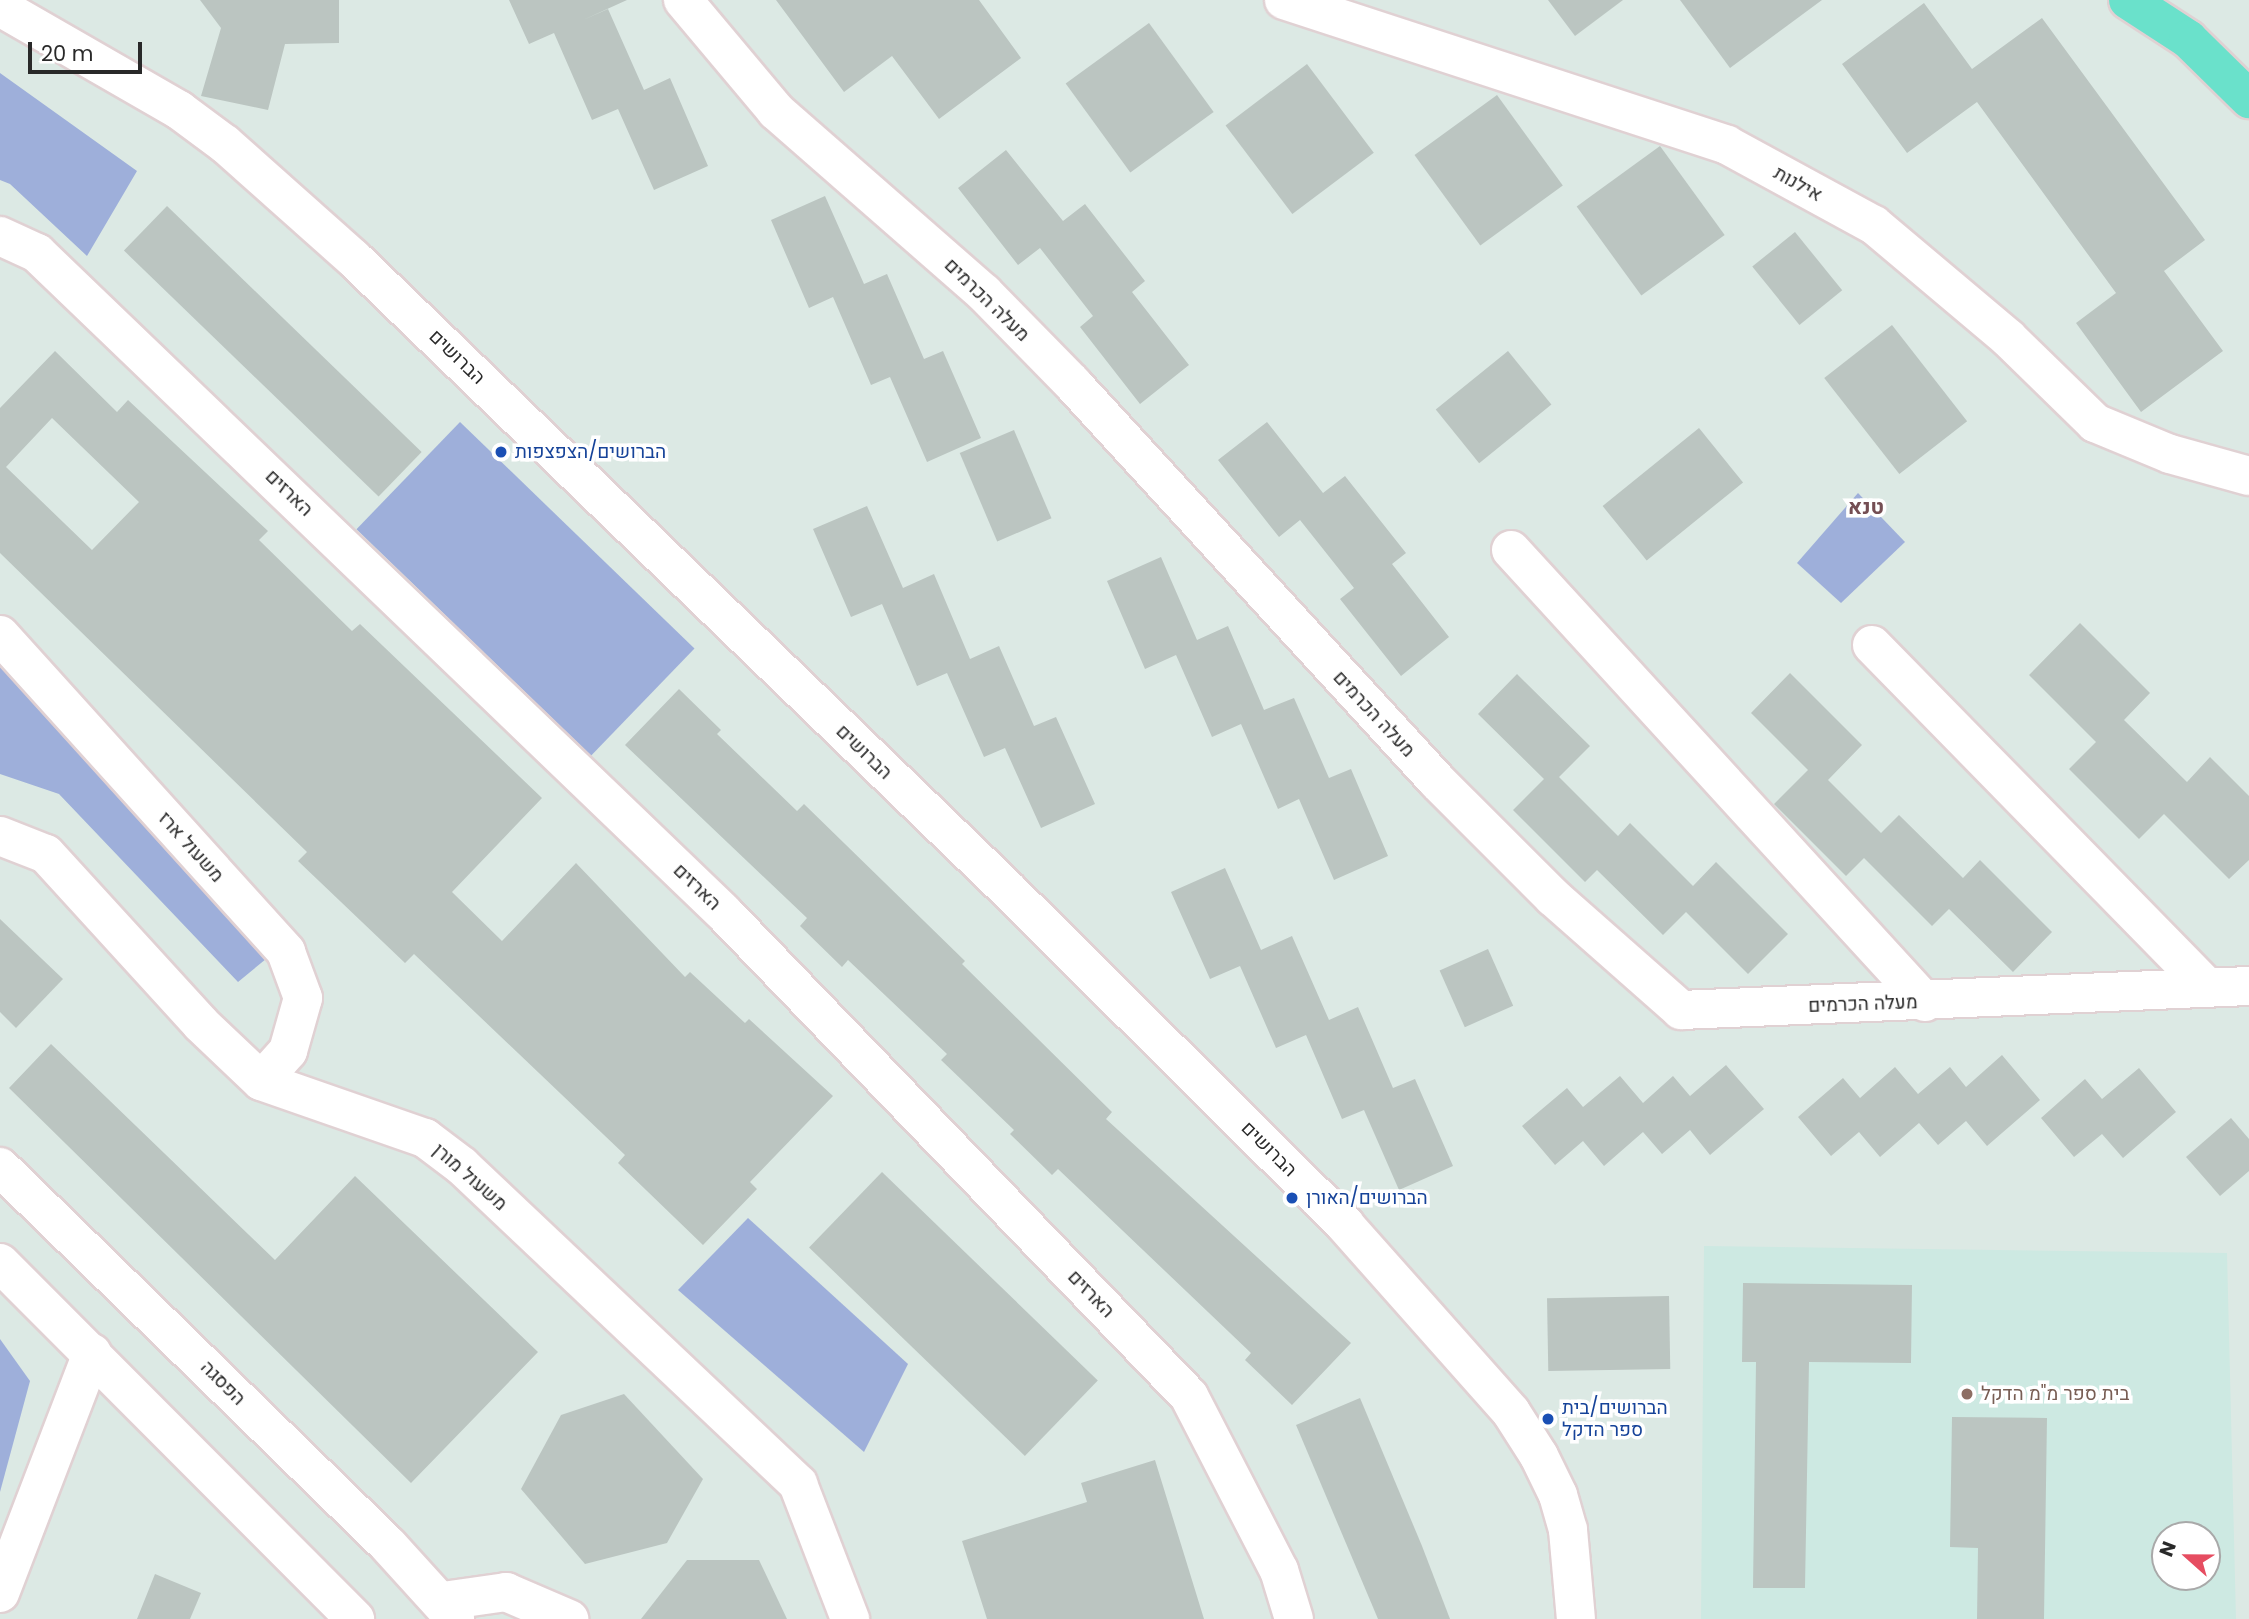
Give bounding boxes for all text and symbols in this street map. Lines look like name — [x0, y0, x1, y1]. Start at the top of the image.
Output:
scale bar — [32, 28, 145, 72]
text: 20 m — [41, 39, 94, 68]
street label: אילנות — [1770, 161, 1826, 207]
street label: מעלה הכרמים — [940, 254, 1034, 346]
street label: הברושים — [424, 325, 490, 389]
place label: הברושים/הצפצפות — [515, 441, 666, 463]
marker: הברושים/הצפצפות — [493, 444, 509, 460]
street label: הארזים — [261, 465, 317, 521]
district label: טנא — [1848, 494, 1884, 520]
street label: מעלה הכרמים — [1328, 666, 1420, 762]
street label: הברושים — [831, 720, 897, 784]
street label: משעול ארז — [153, 807, 229, 887]
street label: הארזים — [669, 859, 725, 915]
street label: מעלה הכרמים — [1808, 991, 1918, 1017]
street label: הברושים — [1237, 1117, 1301, 1181]
street label: משעול מורן — [428, 1139, 512, 1215]
place label: הברושים/האורן — [1306, 1187, 1428, 1209]
marker: הברושים/האורן — [1284, 1190, 1300, 1206]
street label: הארזים — [1063, 1266, 1119, 1322]
street label: הפסגה — [196, 1356, 250, 1410]
place label: בית ספר מ"מ הדקל — [1981, 1383, 2129, 1405]
marker: בית ספר מ"מ הדקל — [1959, 1386, 1975, 1402]
place label: הברושים/בית ספר הדקל — [1562, 1397, 1668, 1441]
marker: הברושים/בית ספר הדקל — [1540, 1411, 1556, 1427]
north arrow — [2151, 1521, 2221, 1591]
text: N — [2153, 1538, 2183, 1561]

